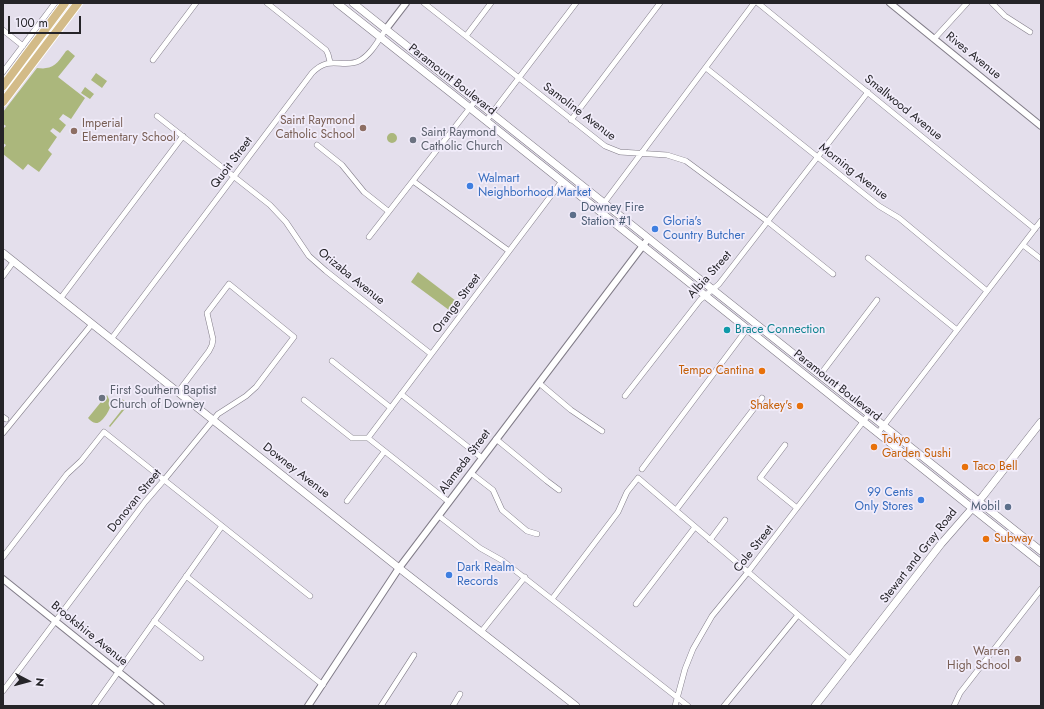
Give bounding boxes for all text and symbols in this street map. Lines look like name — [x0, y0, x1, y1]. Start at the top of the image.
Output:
scale bar — [10, 8, 83, 34]
text: 100 m — [15, 14, 48, 32]
street label: Rives Avenue — [942, 29, 1004, 83]
street label: Paramount Boulevard — [405, 41, 499, 119]
street label: Smallwood Avenue — [861, 72, 945, 144]
street label: Samoline Avenue — [540, 80, 618, 144]
place label: Saint Raymond Catholic School — [276, 114, 355, 142]
place label: Imperial Elementary School — [82, 117, 176, 145]
marker: Saint Raymond Catholic School — [358, 123, 368, 133]
marker: Imperial Elementary School — [69, 126, 79, 136]
place label: Saint Raymond Catholic Church — [421, 126, 503, 154]
street label: Quoit Street — [208, 134, 256, 192]
marker: Saint Raymond Catholic Church — [408, 135, 418, 145]
street label: Morning Avenue — [815, 140, 891, 204]
place label: Walmart Neighborhood Market — [478, 172, 591, 200]
marker: Walmart Neighborhood Market — [465, 181, 475, 191]
place label: Downey Fire Station #1 — [581, 201, 644, 229]
marker: Downey Fire Station #1 — [568, 210, 578, 220]
place label: Gloria's Country Butcher — [663, 215, 745, 243]
marker: Gloria's Country Butcher — [650, 224, 660, 234]
street label: Orizaba Avenue — [315, 246, 387, 308]
street label: Albia Street — [685, 248, 735, 302]
street label: Orange Street — [430, 271, 484, 337]
place label: Brace Connection — [735, 323, 825, 337]
marker: Brace Connection — [722, 325, 732, 335]
street label: Paramount Boulevard — [790, 347, 884, 425]
place label: Tempo Cantina — [679, 364, 754, 378]
marker: Tempo Cantina — [757, 366, 767, 376]
place label: First Southern Baptist Church of Downey — [110, 384, 216, 412]
marker: First Southern Baptist Church of Downey — [97, 393, 107, 403]
place label: Shakey's — [750, 399, 792, 413]
marker: Shakey's — [795, 401, 805, 411]
street label: Alameda Street — [436, 427, 494, 497]
place label: Tokyo Garden Sushi — [882, 433, 951, 461]
street label: Downey Avenue — [260, 440, 332, 502]
marker: Tokyo Garden Sushi — [869, 442, 879, 452]
place label: Taco Bell — [973, 460, 1017, 474]
marker: Taco Bell — [960, 462, 970, 472]
street label: Donovan Street — [105, 467, 165, 535]
place label: 99 Cents Only Stores — [855, 486, 913, 514]
marker: 99 Cents Only Stores — [916, 495, 926, 505]
place label: Mobil — [971, 500, 1000, 514]
marker: Mobil — [1003, 502, 1013, 512]
street label: Stewart and Gray Road — [877, 506, 961, 606]
street label: Cole Street — [731, 523, 777, 575]
place label: Subway — [994, 532, 1033, 546]
marker: Subway — [981, 534, 991, 544]
place label: Dark Realm Records — [457, 561, 515, 589]
marker: Dark Realm Records — [444, 570, 454, 580]
street label: Brookshire Avenue — [48, 599, 130, 669]
place label: Warren High School — [947, 645, 1010, 673]
marker: Warren High School — [1013, 654, 1023, 664]
north arrow — [8, 661, 48, 701]
text: N — [32, 677, 48, 687]

